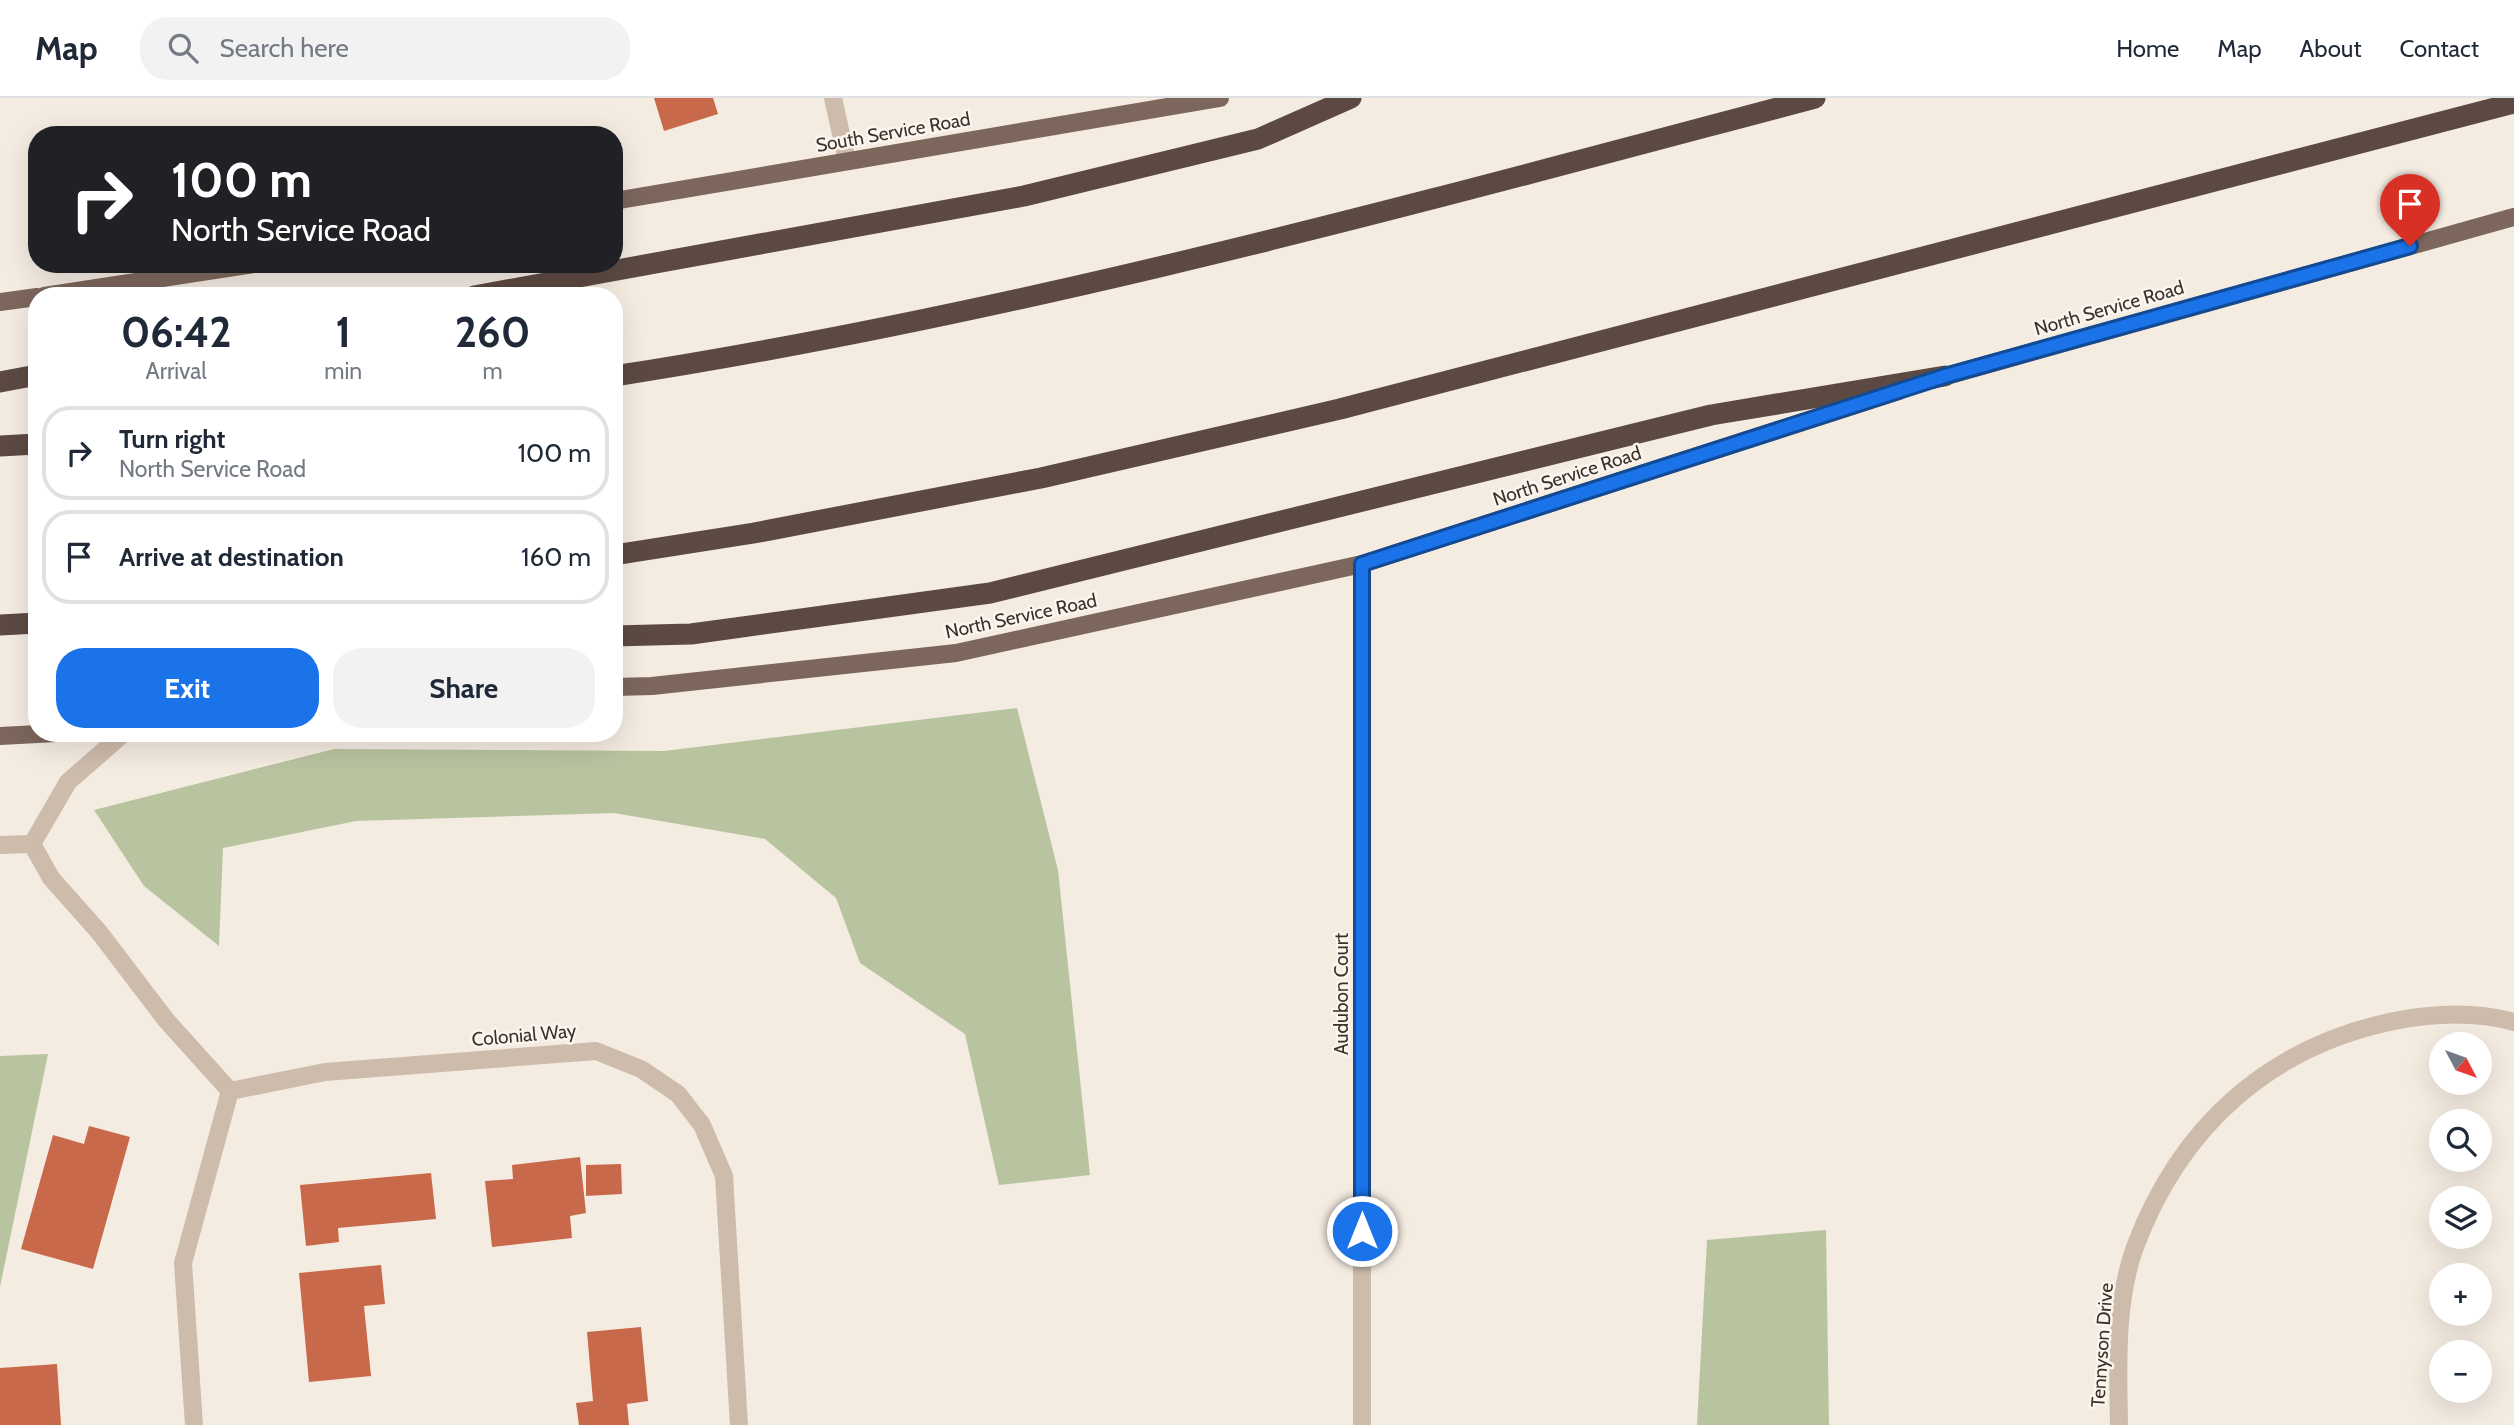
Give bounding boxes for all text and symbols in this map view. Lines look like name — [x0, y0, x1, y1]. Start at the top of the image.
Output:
search box — [140, 17, 630, 80]
text: Map — [35, 28, 98, 68]
icon: search — [164, 29, 202, 67]
text: Search here — [220, 32, 349, 64]
text: Home — [2116, 34, 2179, 63]
text: Map — [2217, 34, 2262, 63]
text: About — [2300, 34, 2362, 63]
text: Contact — [2400, 34, 2479, 63]
street label: South Service Road — [814, 107, 972, 157]
text: 100 m — [171, 150, 312, 209]
icon: right — [56, 154, 147, 245]
pin — [2380, 174, 2440, 246]
icon: arrive — [2391, 185, 2429, 223]
text: North Service Road — [171, 210, 431, 249]
street label: North Service Road — [2032, 276, 2186, 340]
text: 06:42 — [121, 306, 232, 358]
text: 1 — [335, 306, 351, 358]
text: 260 — [455, 306, 530, 358]
text: Arrival — [146, 357, 207, 385]
text: min — [324, 357, 362, 385]
text: m — [482, 357, 503, 385]
text: Turn right — [119, 423, 225, 455]
icon: right — [60, 434, 98, 472]
text: 100 m — [518, 437, 591, 469]
street label: North Service Road — [1490, 441, 1644, 511]
text: North Service Road — [119, 455, 306, 483]
icon: arrive — [60, 538, 98, 576]
text: Arrive at destination — [119, 541, 344, 573]
text: 160 m — [521, 541, 591, 573]
street label: North Service Road — [943, 589, 1099, 643]
button: Exit — [56, 648, 319, 728]
button: Share — [333, 648, 595, 728]
street label: Audubon Court — [1330, 932, 1353, 1055]
street label: Colonial Way — [471, 1019, 578, 1051]
north arrow — [2429, 1032, 2492, 1096]
map controls — [2429, 1032, 2492, 1403]
button: search — [2429, 1109, 2492, 1172]
button: layers — [2429, 1186, 2492, 1249]
position arrow — [1325, 1194, 1399, 1268]
button: + — [2429, 1263, 2492, 1326]
street label: Tennyson Drive — [2086, 1282, 2118, 1408]
button: − — [2429, 1340, 2492, 1403]

